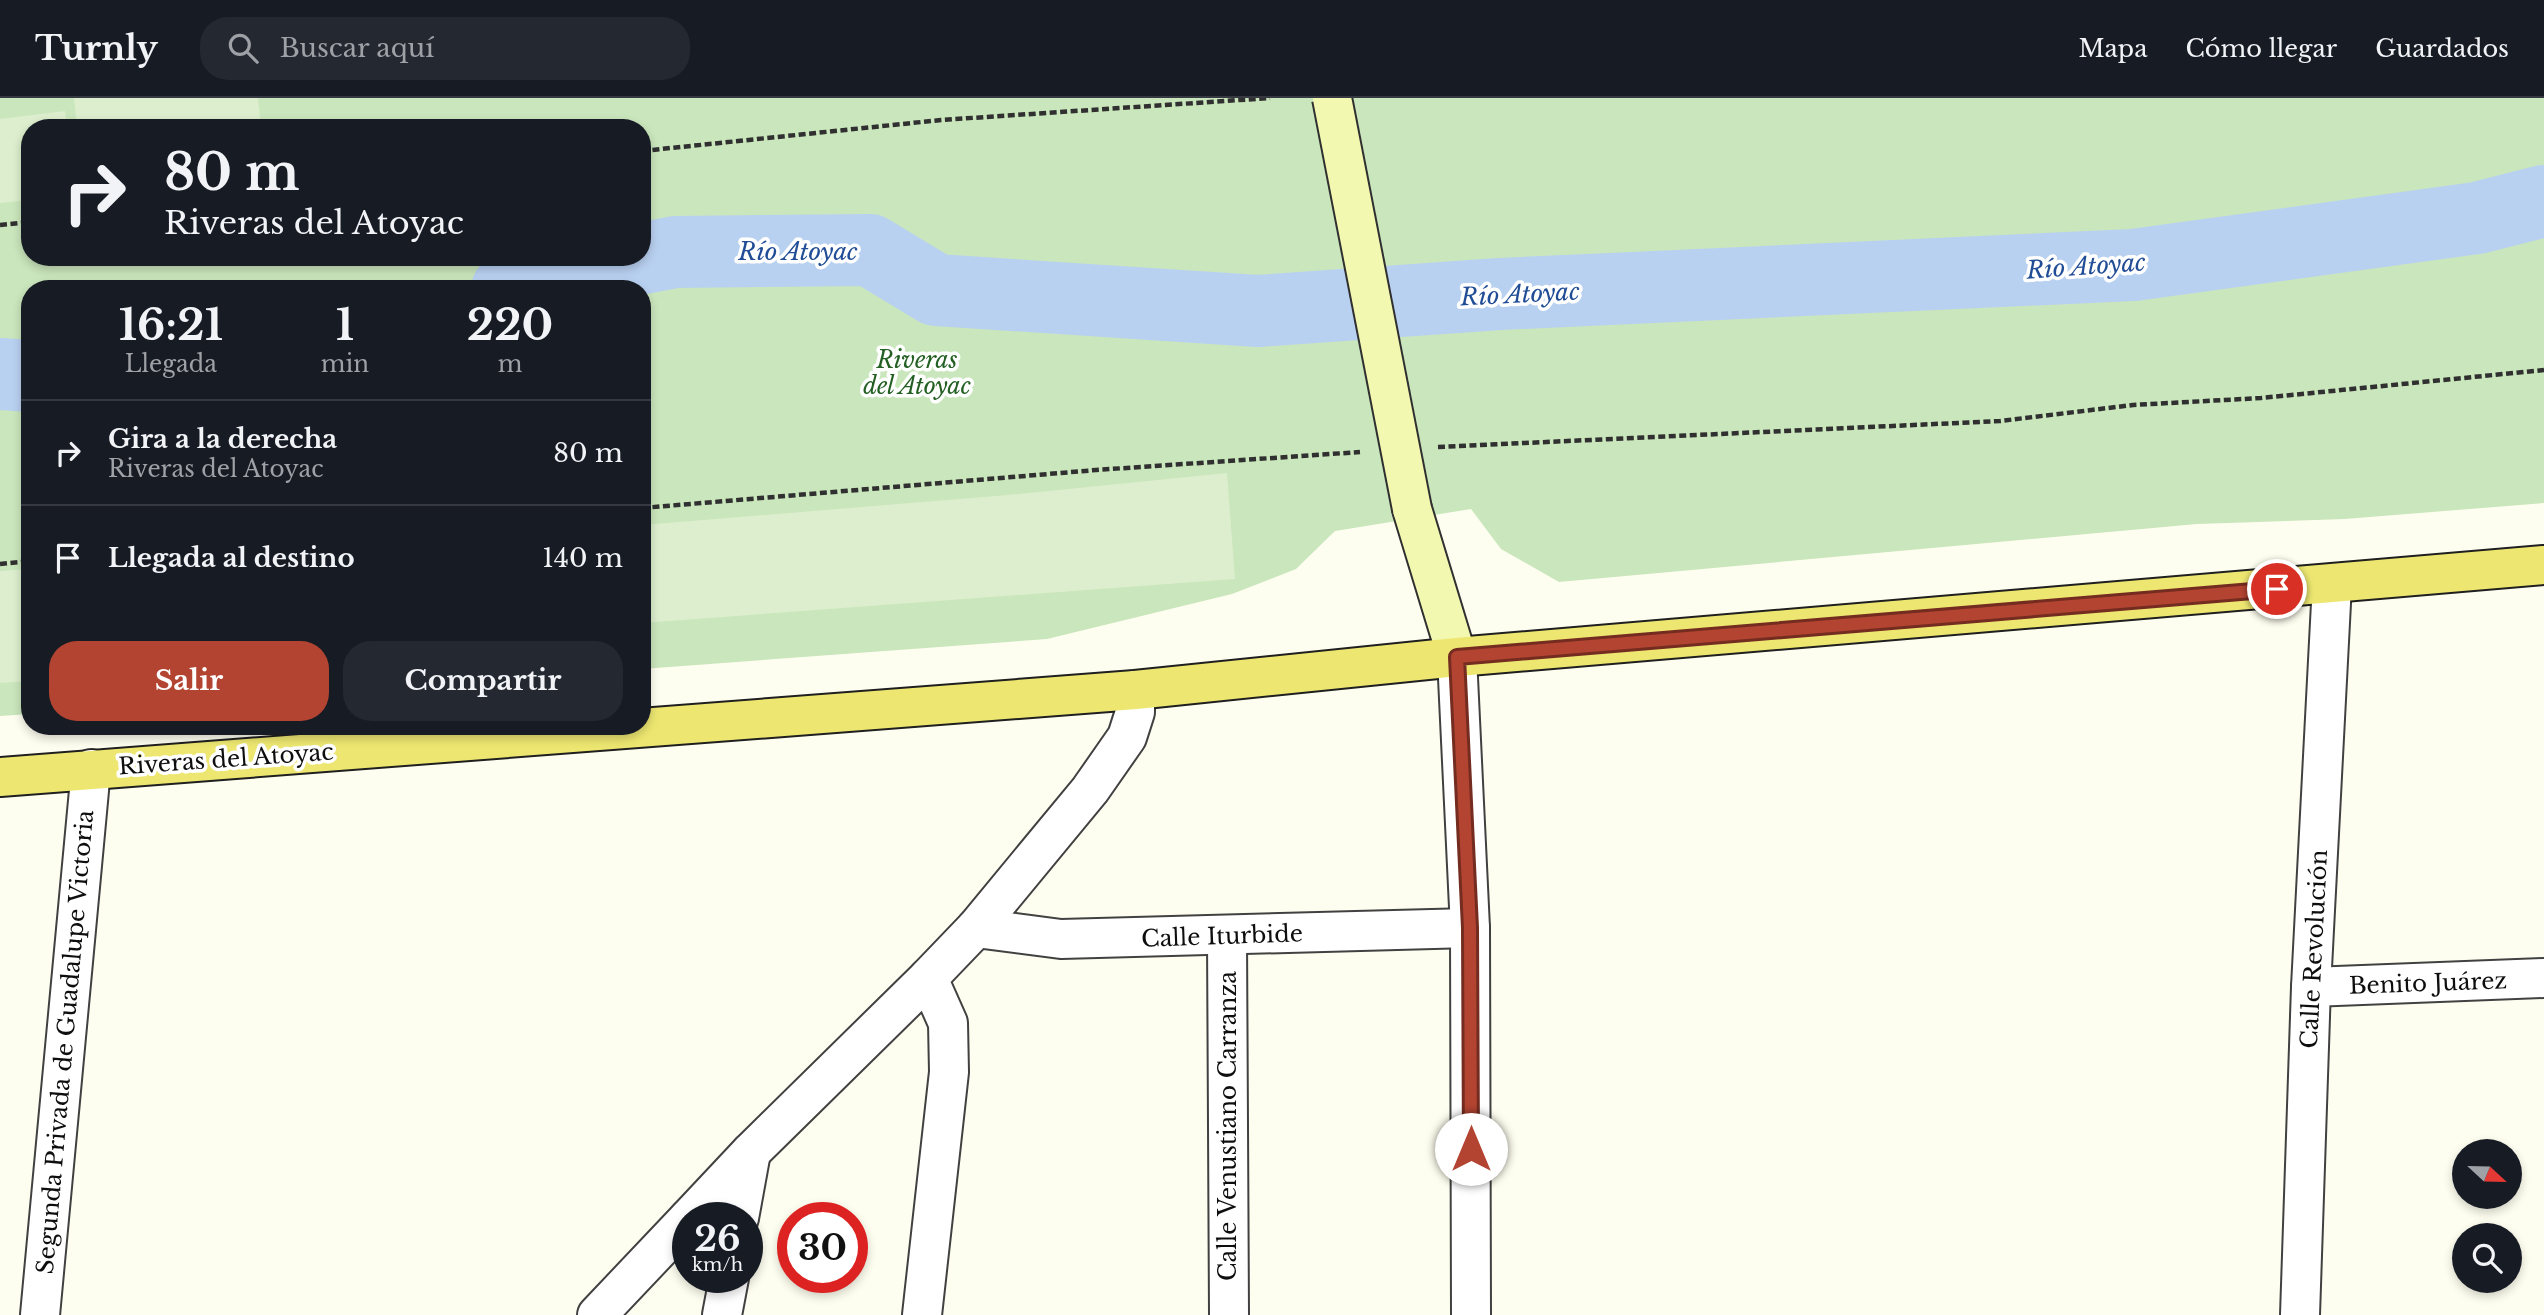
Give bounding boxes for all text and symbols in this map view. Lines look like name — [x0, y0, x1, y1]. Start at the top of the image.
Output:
search box — [200, 17, 690, 80]
text: Turnly — [35, 28, 158, 69]
icon: search — [224, 29, 262, 67]
text: Buscar aquí — [280, 32, 434, 64]
text: Mapa — [2078, 34, 2147, 63]
text: Cómo llegar — [2185, 34, 2337, 63]
text: Guardados — [2375, 34, 2509, 63]
text: 80 m — [164, 142, 299, 203]
icon: right — [49, 147, 140, 238]
text: Riveras del Atoyac — [164, 203, 464, 243]
water label: Río Atoyac — [737, 237, 858, 266]
water label: Río Atoyac — [2024, 247, 2147, 285]
water label: Río Atoyac — [1459, 276, 1581, 312]
text: 16:21 — [119, 299, 223, 351]
text: 1 — [336, 299, 354, 351]
text: 220 — [467, 299, 553, 351]
park label: Riveras del Atoyac — [863, 346, 971, 400]
text: Llegada — [125, 350, 217, 378]
text: min — [321, 350, 369, 378]
text: m — [498, 350, 522, 378]
text: Gira a la derecha — [108, 423, 337, 455]
icon: right — [49, 434, 87, 472]
text: 80 m — [553, 437, 623, 469]
text: Riveras del Atoyac — [108, 455, 324, 483]
icon: arrive — [49, 539, 87, 577]
text: Llegada al destino — [108, 542, 355, 574]
text: 140 m — [542, 542, 623, 574]
pin — [2247, 559, 2307, 619]
icon: arrive — [2258, 570, 2296, 608]
button: Salir — [49, 641, 329, 721]
button: Compartir — [343, 641, 623, 721]
street label: Riveras del Atoyac — [117, 738, 335, 780]
street label: Segunda Privada de Guadalupe Victoria — [31, 809, 99, 1275]
street label: Calle Revolución — [2295, 849, 2333, 1049]
street label: Calle Iturbide — [1141, 919, 1303, 953]
street label: Benito Juárez — [2348, 966, 2508, 1000]
street label: Calle Venustiano Carranza — [1214, 971, 1242, 1281]
position arrow — [1434, 1112, 1508, 1186]
north arrow — [2452, 1139, 2522, 1209]
map controls — [2452, 1139, 2522, 1293]
speed limit sign: 30 — [777, 1202, 868, 1293]
text: 26 — [694, 1217, 741, 1260]
button: search — [2452, 1223, 2522, 1293]
text: km/h — [692, 1254, 743, 1276]

